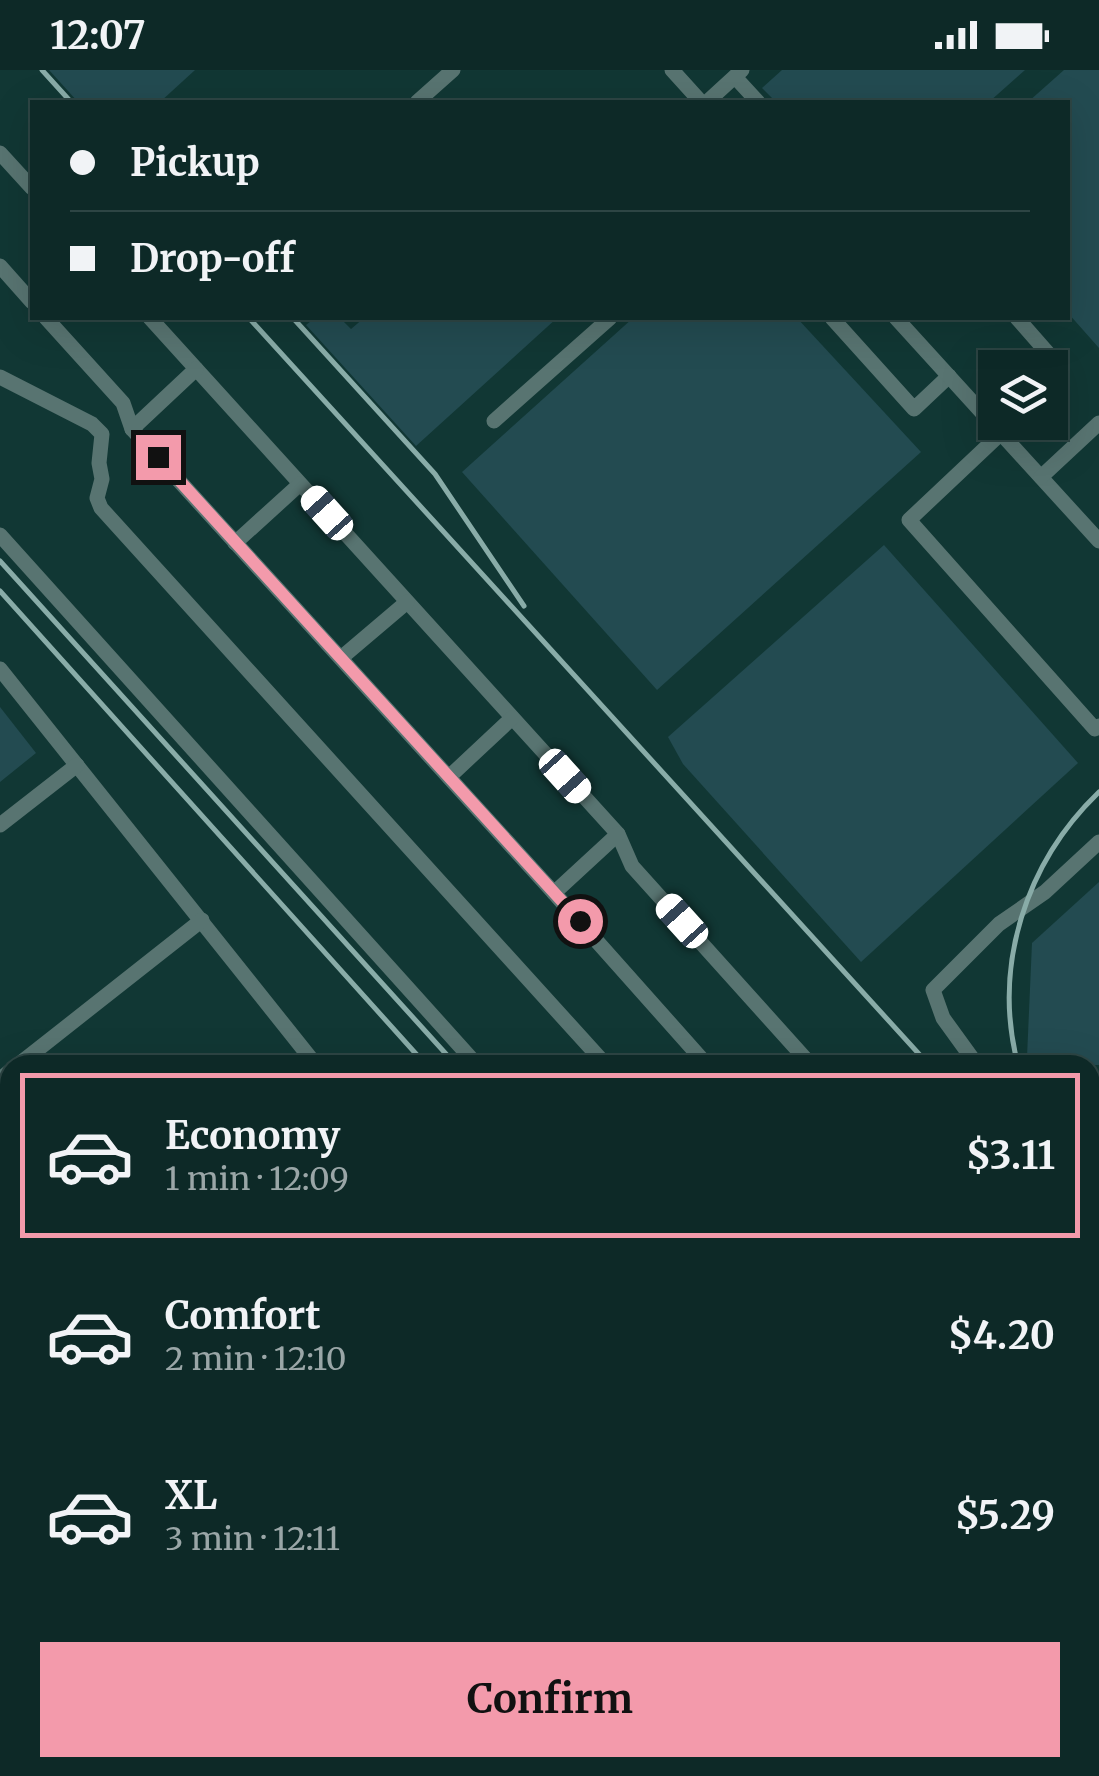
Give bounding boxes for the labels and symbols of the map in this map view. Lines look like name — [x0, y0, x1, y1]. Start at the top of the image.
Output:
route end — [136, 435, 181, 480]
car — [296, 481, 358, 545]
car — [534, 744, 596, 808]
car — [651, 889, 713, 953]
route start — [558, 899, 603, 944]

